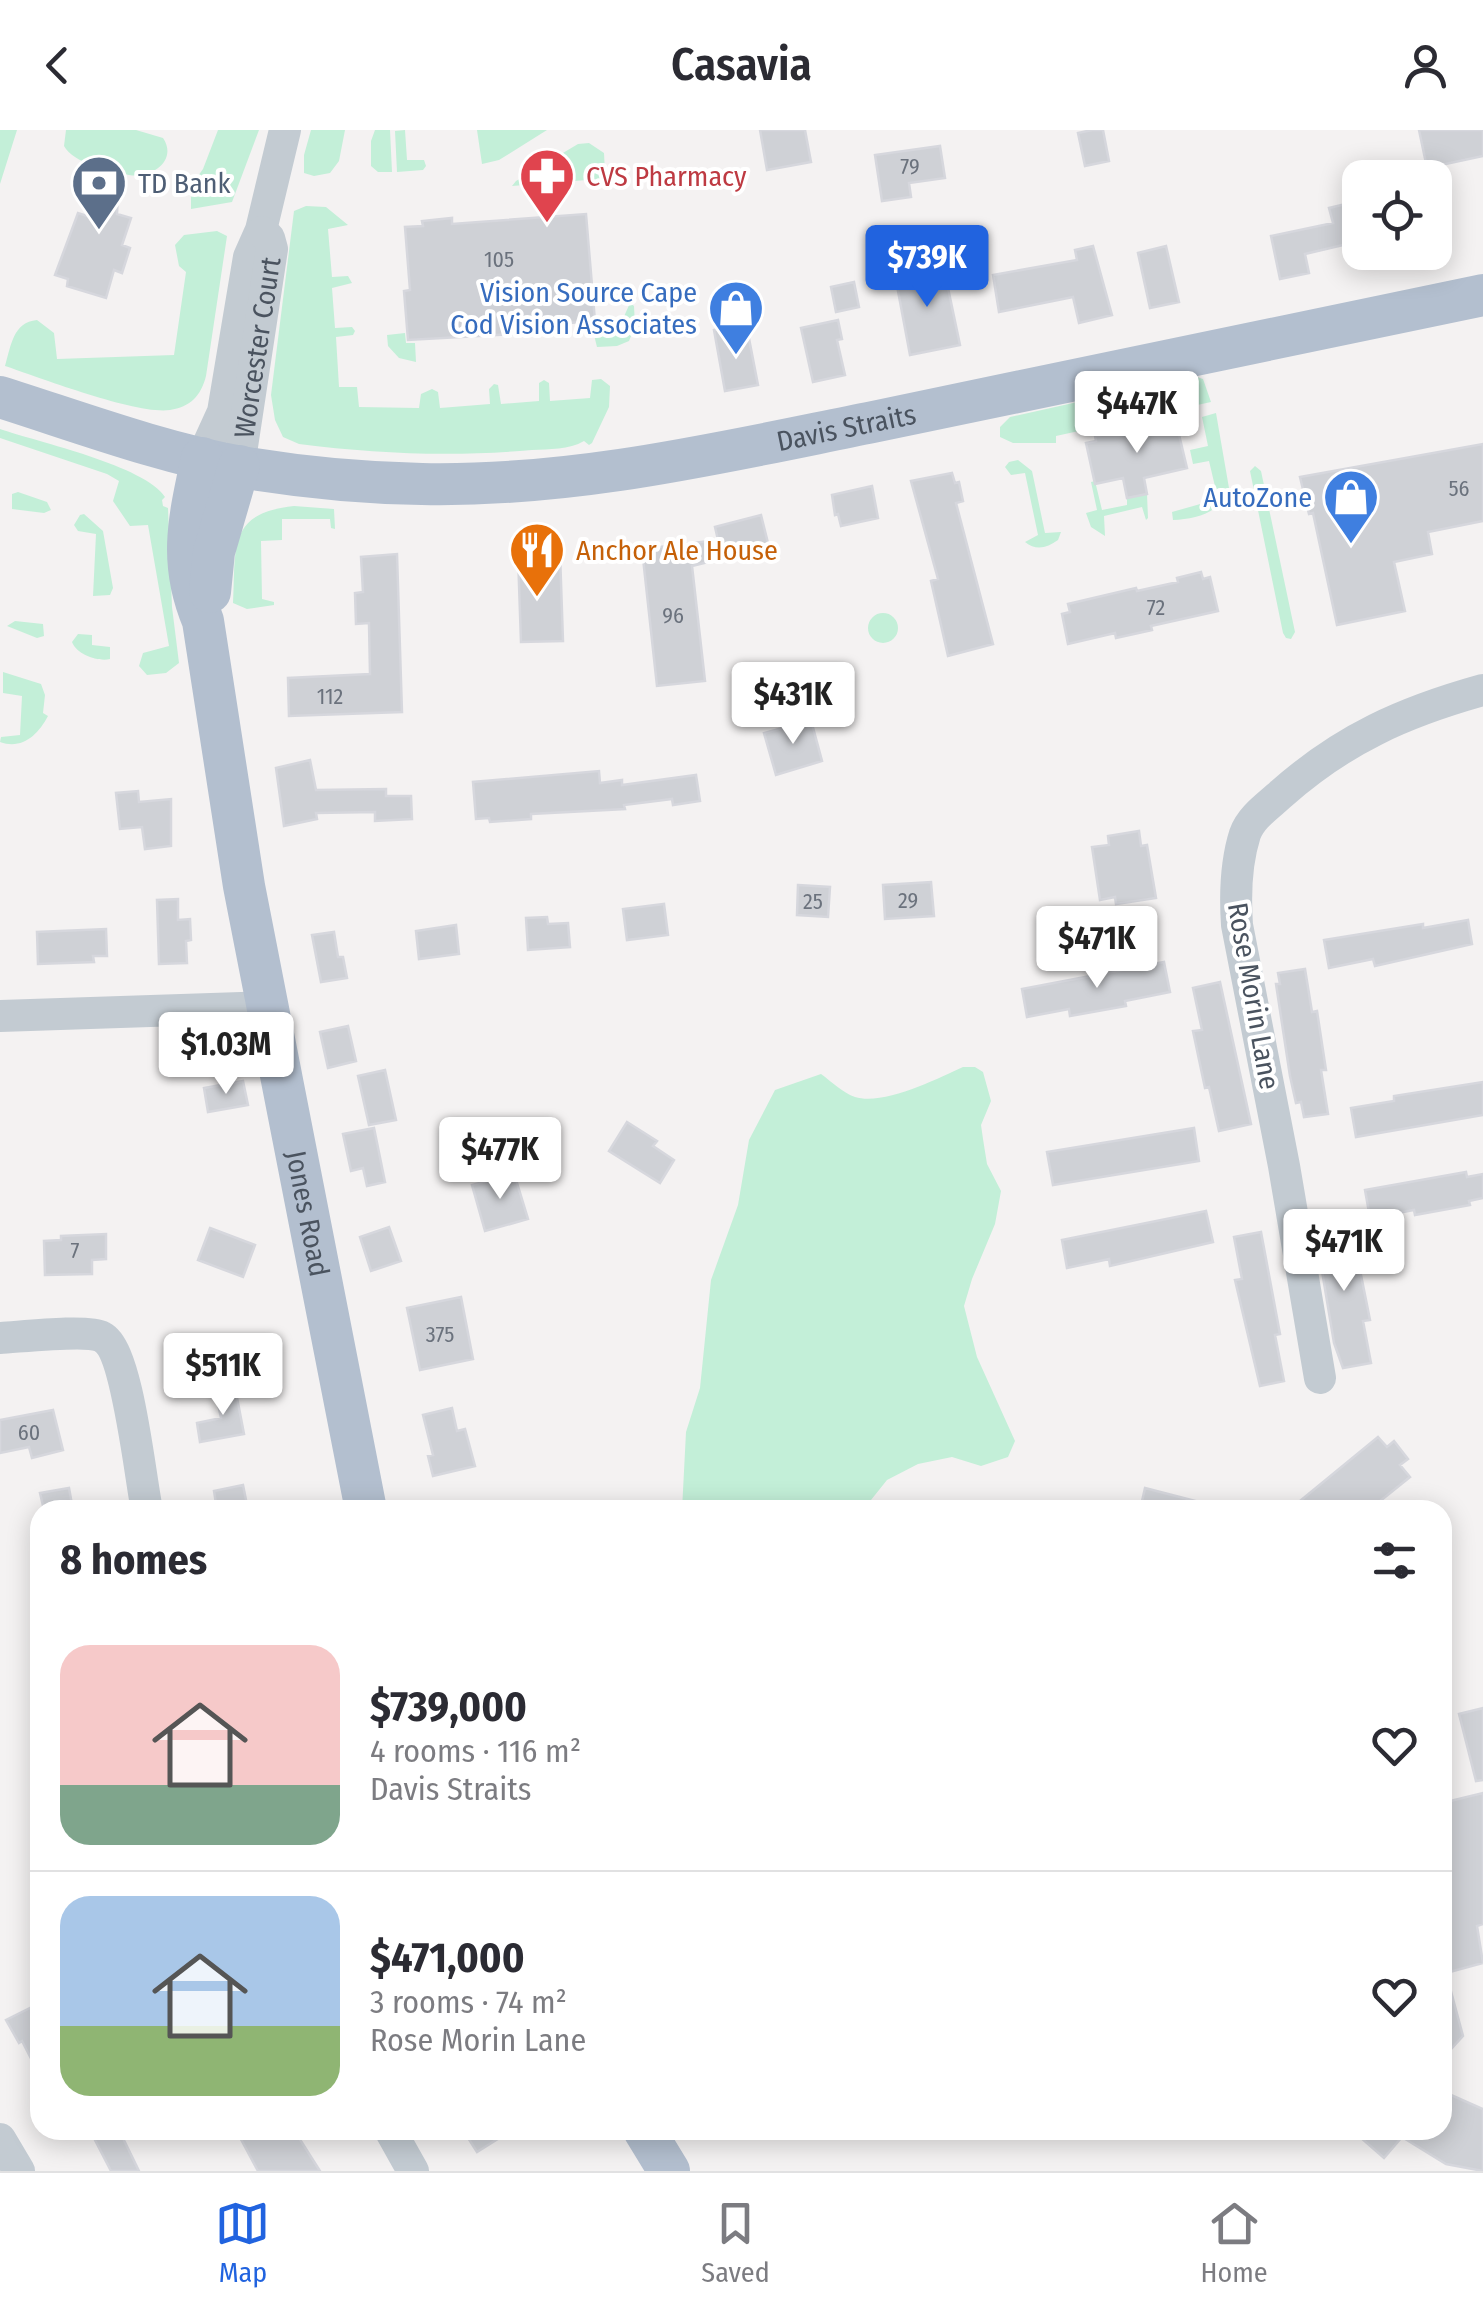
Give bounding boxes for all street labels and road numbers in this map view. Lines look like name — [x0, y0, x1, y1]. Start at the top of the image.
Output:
street label: Worcester Court — [227, 254, 288, 440]
street label: Davis Straits — [774, 398, 919, 458]
street label: Rose Morin Lane — [1221, 900, 1286, 1092]
street label: Jones Road — [279, 1148, 336, 1279]

